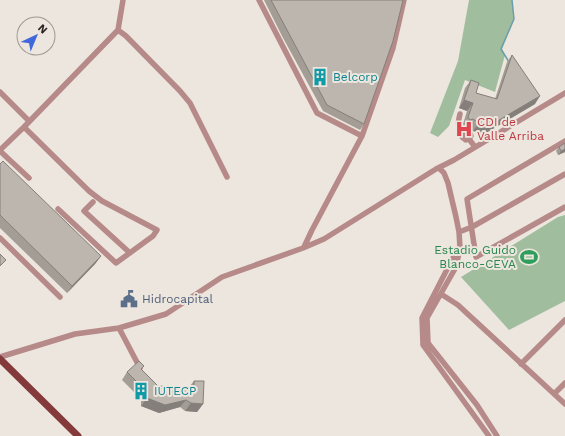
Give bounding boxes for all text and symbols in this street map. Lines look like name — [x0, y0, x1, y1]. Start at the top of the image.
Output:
north arrow — [16, 16, 56, 56]
text: N — [35, 22, 50, 37]
building icon: Belcorp — [310, 67, 330, 87]
place label: Belcorp — [333, 70, 378, 84]
place label: CDI de Valle Arriba — [477, 115, 544, 143]
hospital icon: CDI de Valle Arriba — [454, 119, 474, 139]
place label: Estadio Guido Blanco-CEVA — [434, 243, 516, 271]
sports icon: Estadio Guido Blanco-CEVA — [519, 247, 539, 267]
public building icon: Hidrocapital — [119, 289, 139, 309]
place label: Hidrocapital — [142, 292, 213, 306]
building icon: IUTECP — [131, 381, 151, 401]
place label: IUTECP — [154, 384, 196, 398]

